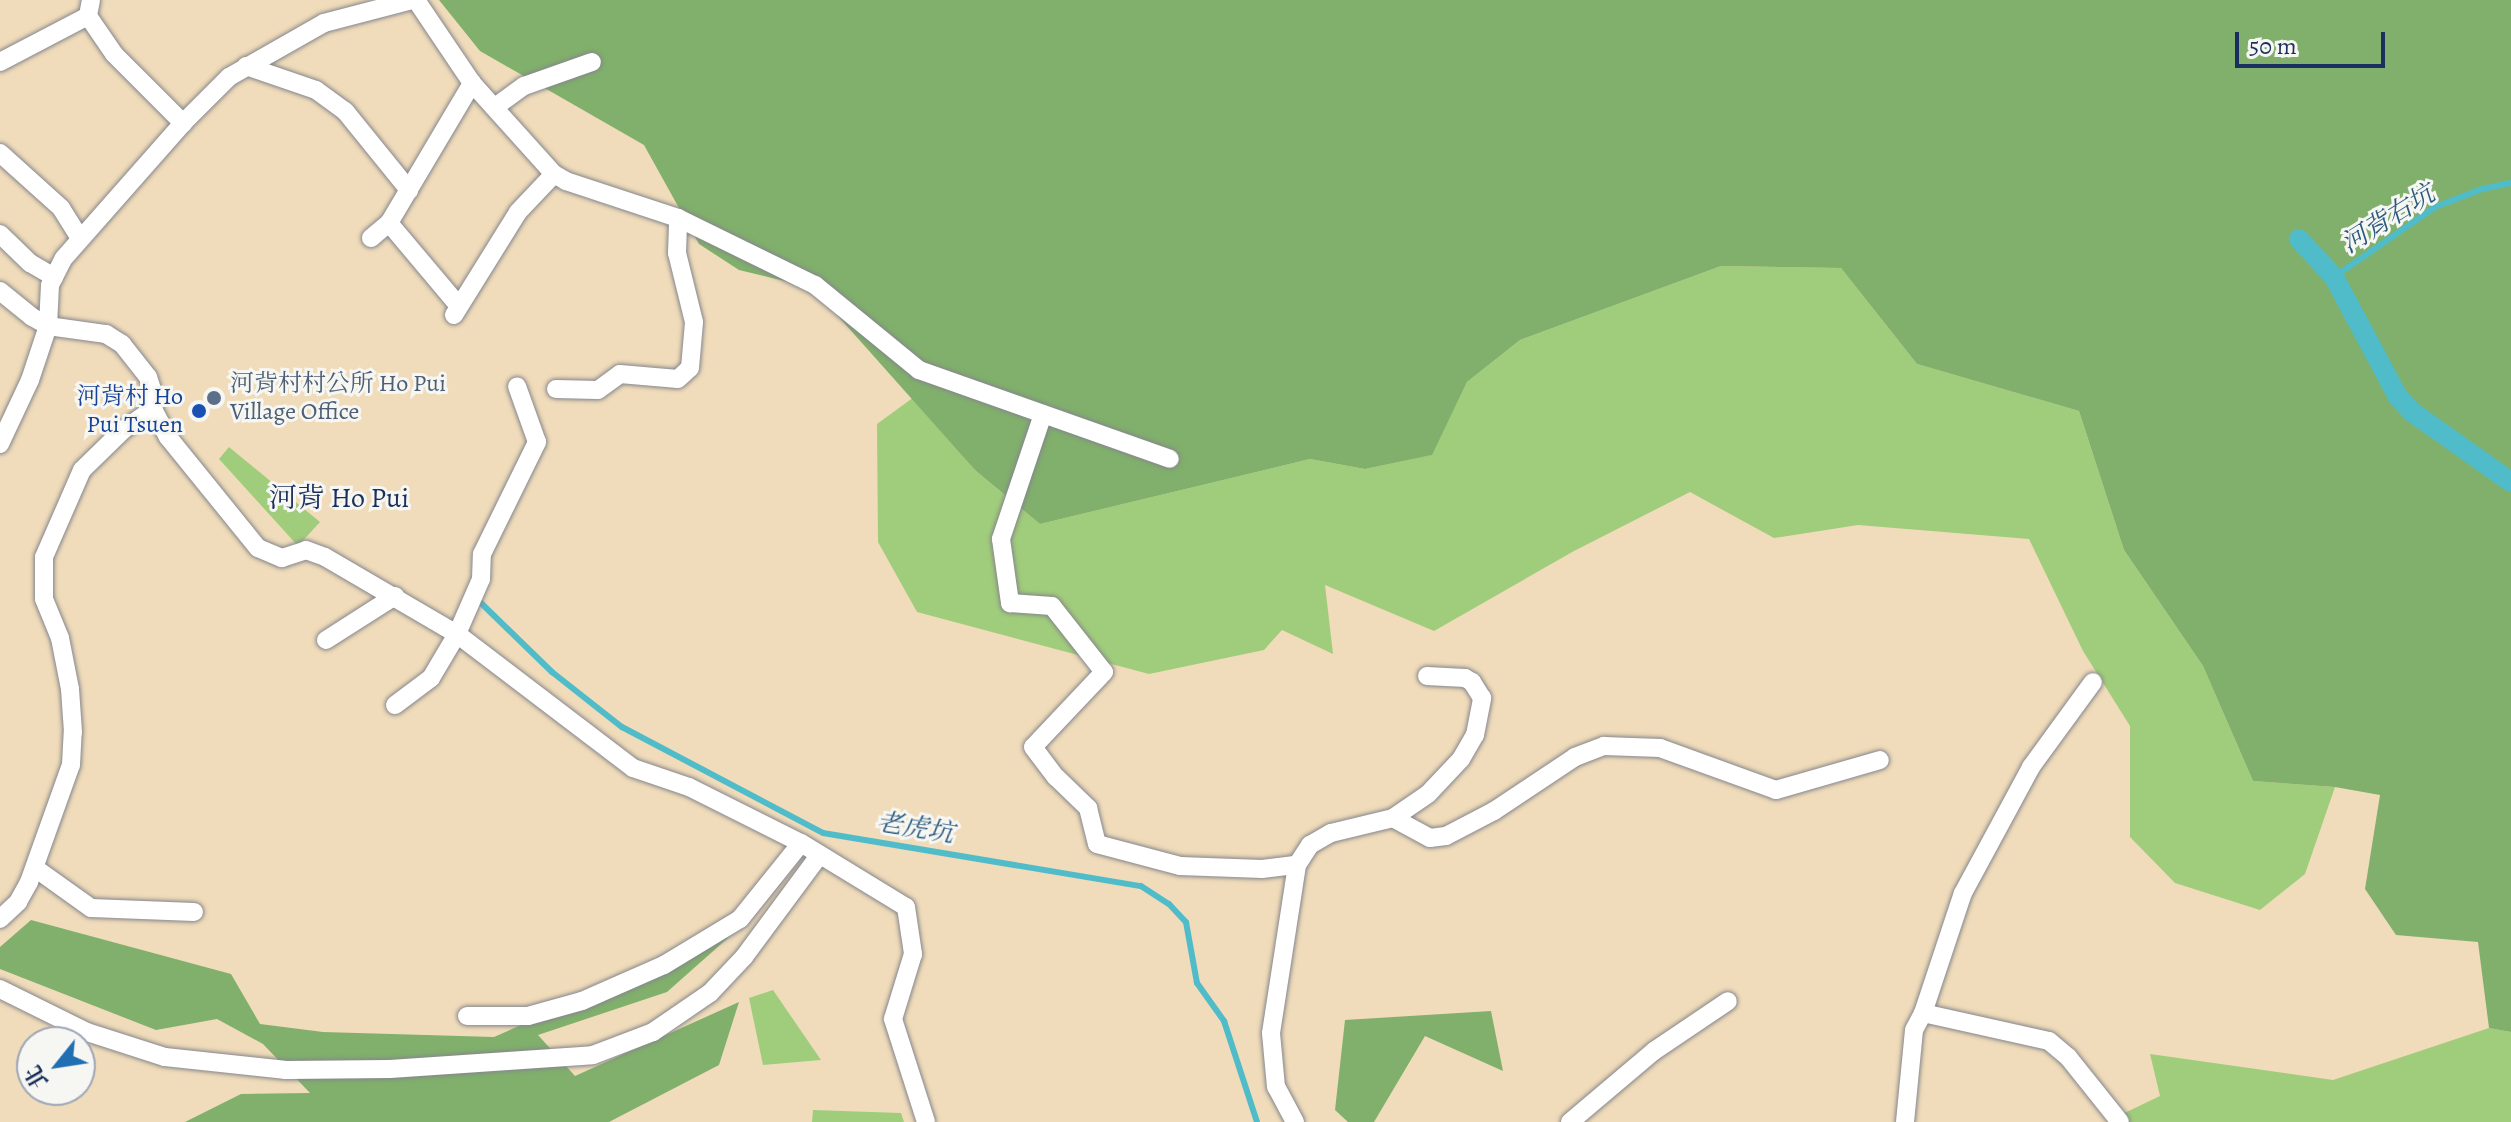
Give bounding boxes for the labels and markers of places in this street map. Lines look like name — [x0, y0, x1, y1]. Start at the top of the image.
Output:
place label: 河背村村公所 Ho Pui Village Office — [230, 370, 446, 426]
place label: 河背村 Ho Pui Tsuen — [77, 383, 183, 439]
marker: 河背村村公所 Ho Pui Village Office — [205, 389, 223, 407]
marker: 河背村 Ho Pui Tsuen — [190, 402, 208, 420]

